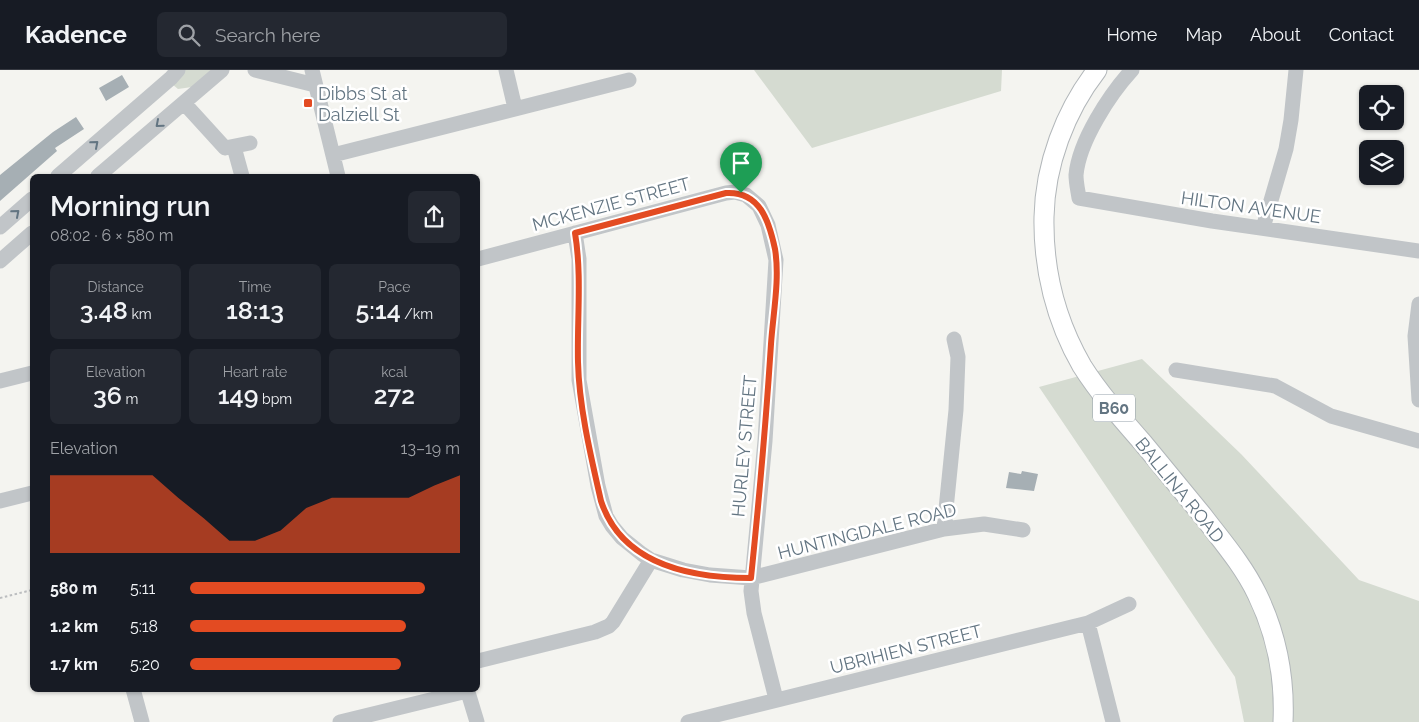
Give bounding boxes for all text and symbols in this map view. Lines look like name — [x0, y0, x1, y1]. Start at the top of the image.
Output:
search box — [157, 12, 507, 57]
text: Kadence — [25, 20, 127, 49]
icon: search — [175, 21, 203, 49]
text: Search here — [215, 24, 320, 46]
text: Home — [1106, 24, 1157, 45]
text: Map — [1185, 24, 1222, 45]
text: About — [1250, 24, 1301, 45]
text: Contact — [1329, 24, 1394, 45]
place label: Dibbs St at Dalziell St — [318, 83, 407, 125]
map controls — [1359, 85, 1404, 185]
button: locate — [1359, 85, 1404, 130]
marker: Dibbs St at Dalziell St — [302, 97, 314, 109]
one-way arrow — [155, 119, 164, 128]
button: layers — [1359, 140, 1404, 185]
one-way arrow — [89, 142, 98, 150]
pin — [720, 142, 762, 193]
icon: arrive — [727, 149, 755, 177]
street label: MCKENZIE STREET — [530, 173, 692, 235]
street label: HILTON AVENUE — [1180, 187, 1322, 227]
text: Morning run — [50, 190, 210, 223]
button: share — [408, 191, 460, 243]
one-way arrow — [11, 209, 20, 218]
text: 08:02 · 6 × 580 m — [50, 226, 174, 245]
text: Distance — [88, 279, 144, 295]
text: Time — [239, 279, 271, 295]
text: Pace — [378, 279, 410, 295]
text: 3.48 — [80, 295, 128, 325]
text: 18:13 — [226, 295, 284, 325]
text: 5:14 — [356, 295, 401, 325]
text: km — [128, 306, 152, 322]
text: /km — [401, 306, 433, 322]
text: Elevation — [86, 364, 145, 380]
text: Heart rate — [223, 364, 287, 380]
text: kcal — [381, 364, 407, 380]
street label: HURLEY STREET — [727, 374, 761, 518]
text: 36 — [93, 380, 122, 410]
text: 149 — [218, 380, 258, 410]
text: 272 — [374, 380, 415, 410]
text: m — [122, 391, 138, 407]
text: bpm — [258, 391, 292, 407]
road number: B60 — [1093, 394, 1135, 422]
street label: BALLINA ROAD — [1131, 433, 1229, 547]
text: Elevation — [50, 439, 118, 458]
text: 13–19 m — [401, 439, 460, 458]
street label: HUNTINGDALE ROAD — [775, 499, 959, 563]
text: 580 m — [50, 579, 97, 598]
text: 5:11 — [130, 579, 155, 598]
text: 1.2 km — [50, 617, 98, 636]
text: 5:18 — [130, 617, 158, 636]
street label: UBRIHIEN STREET — [828, 620, 984, 678]
text: 1.7 km — [50, 655, 98, 674]
text: 5:20 — [130, 655, 160, 674]

